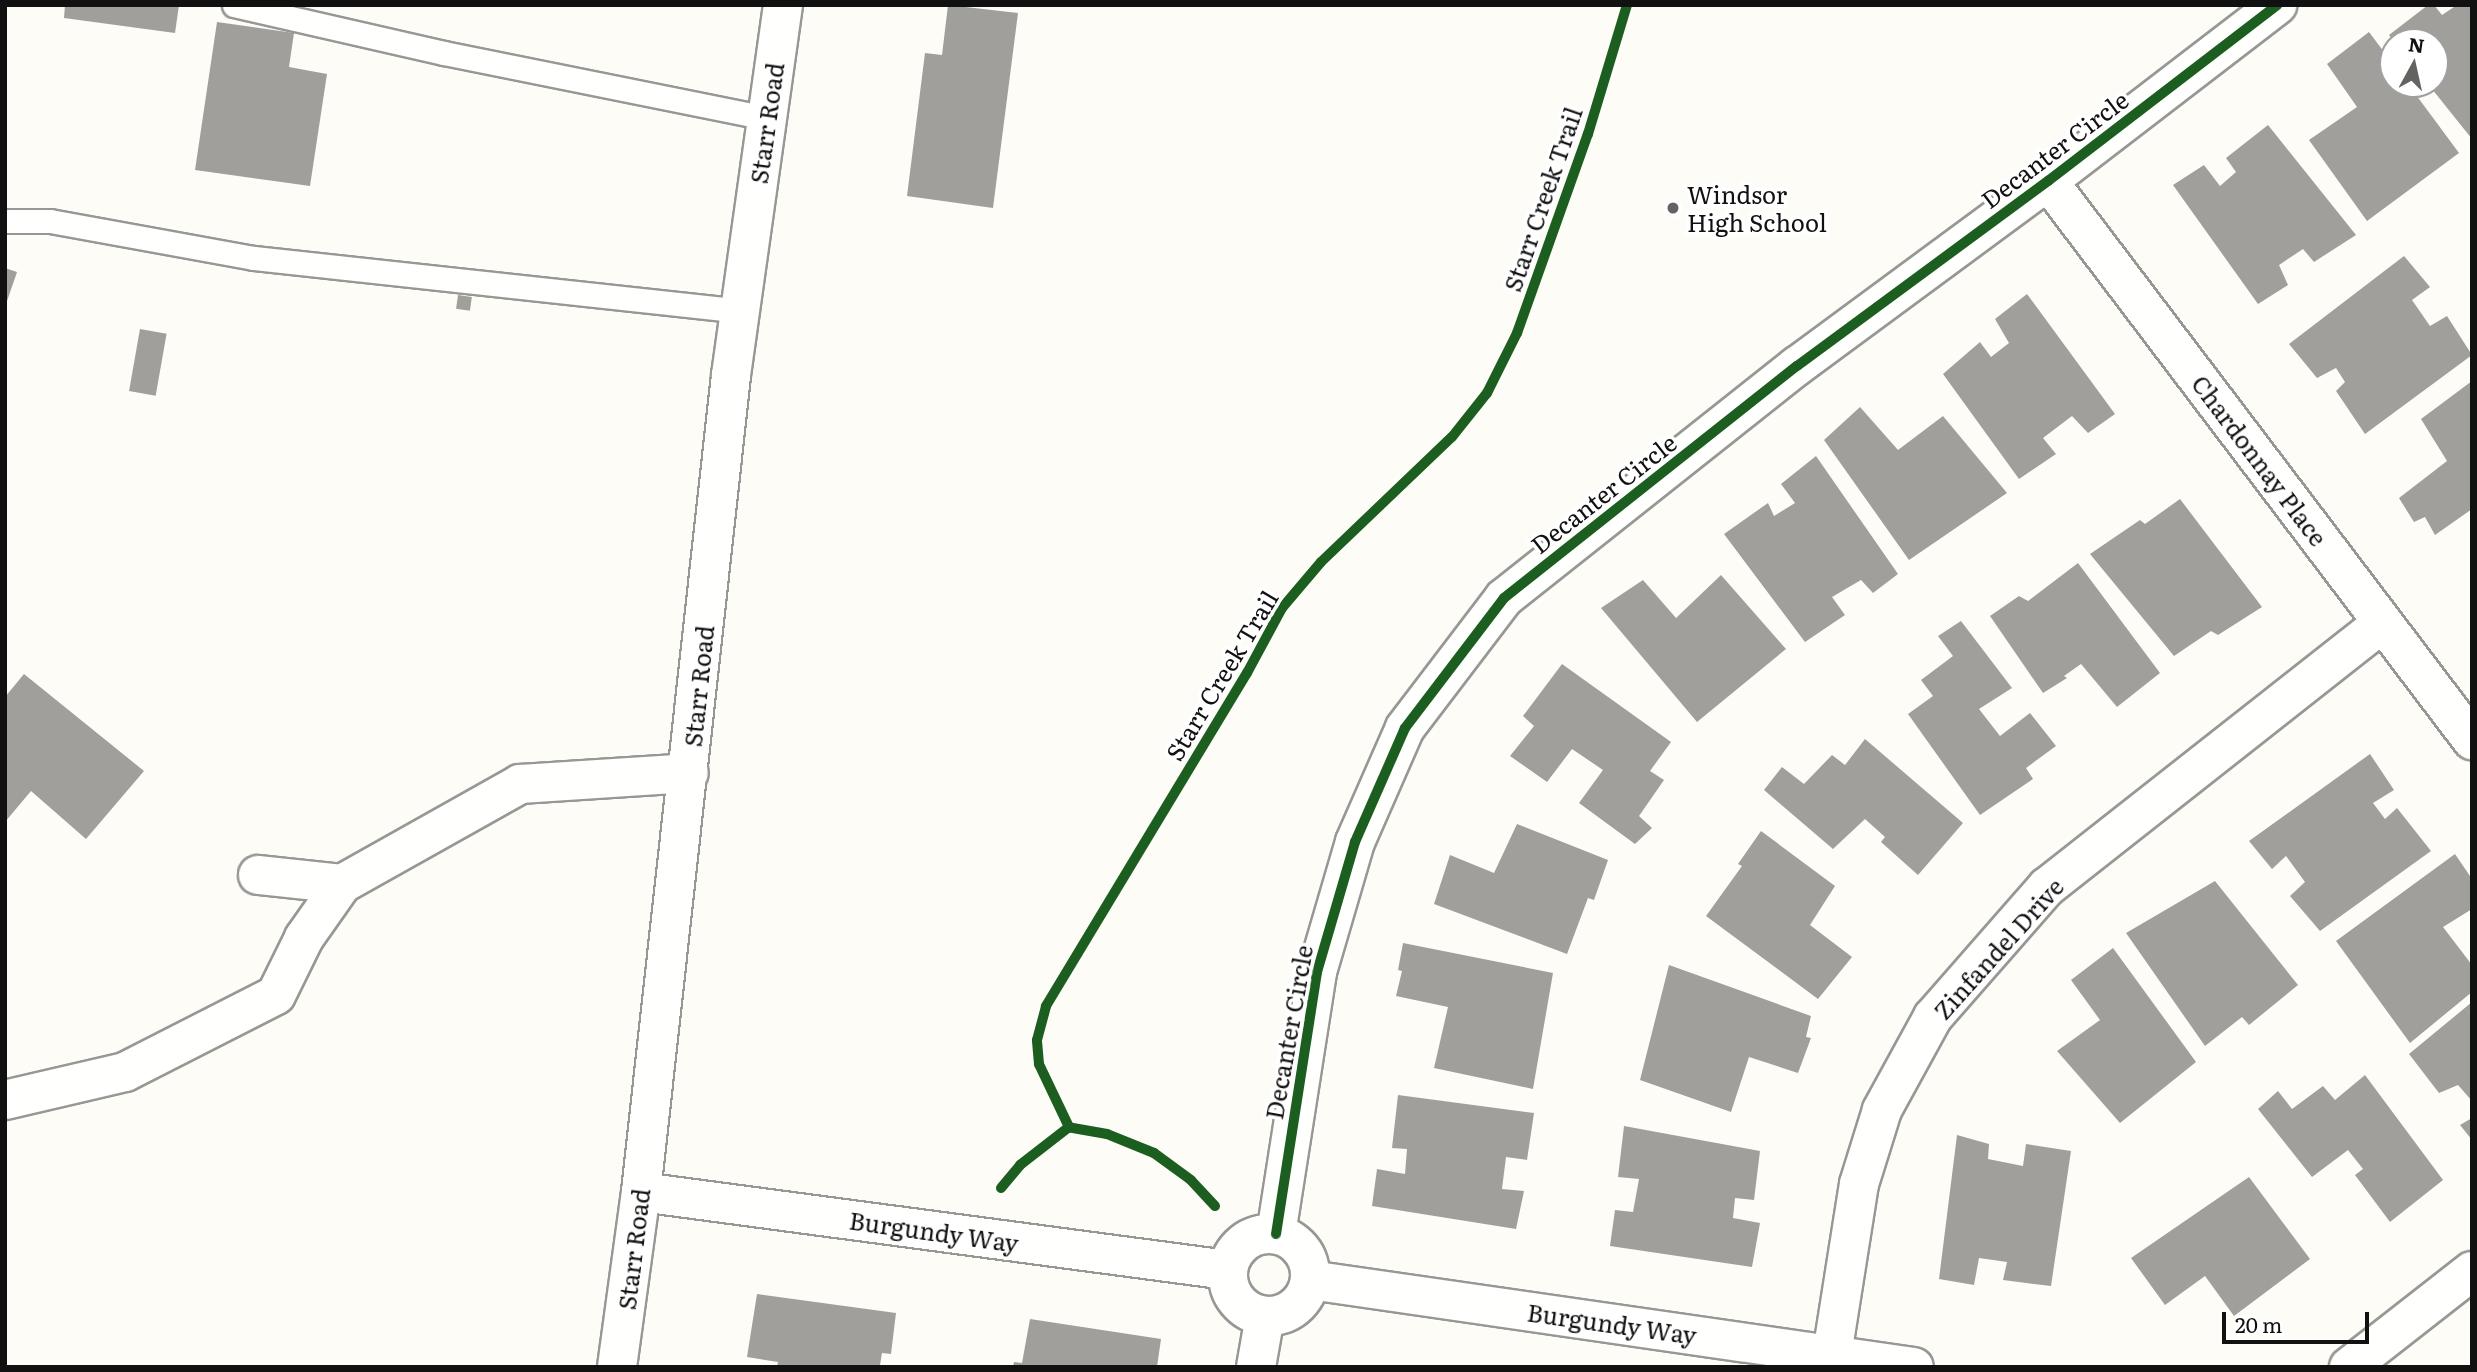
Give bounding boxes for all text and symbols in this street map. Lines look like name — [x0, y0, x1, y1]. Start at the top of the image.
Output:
north arrow — [2379, 28, 2449, 98]
text: N — [2407, 29, 2426, 59]
street label: Starr Road — [743, 61, 789, 185]
street label: Decanter Circle — [1975, 84, 2133, 214]
street label: Starr Creek Trail — [1497, 103, 1587, 295]
place label: Windsor High School — [1687, 180, 1827, 236]
marker: Windsor High School — [1665, 200, 1681, 216]
street label: Chardonnay Place — [2187, 369, 2333, 551]
street label: Decanter Circle — [1525, 427, 1681, 559]
street label: Starr Creek Trail — [1159, 585, 1283, 765]
street label: Starr Road — [677, 624, 719, 748]
street label: Zinfandel Drive — [1927, 872, 2069, 1024]
street label: Decanter Circle — [1258, 943, 1318, 1121]
street label: Starr Road — [611, 1187, 655, 1311]
street label: Burgundy Way — [848, 1205, 1020, 1257]
street label: Burgundy Way — [1526, 1297, 1698, 1349]
scale bar — [2225, 1298, 2372, 1342]
text: 20 m — [2235, 1308, 2282, 1339]

